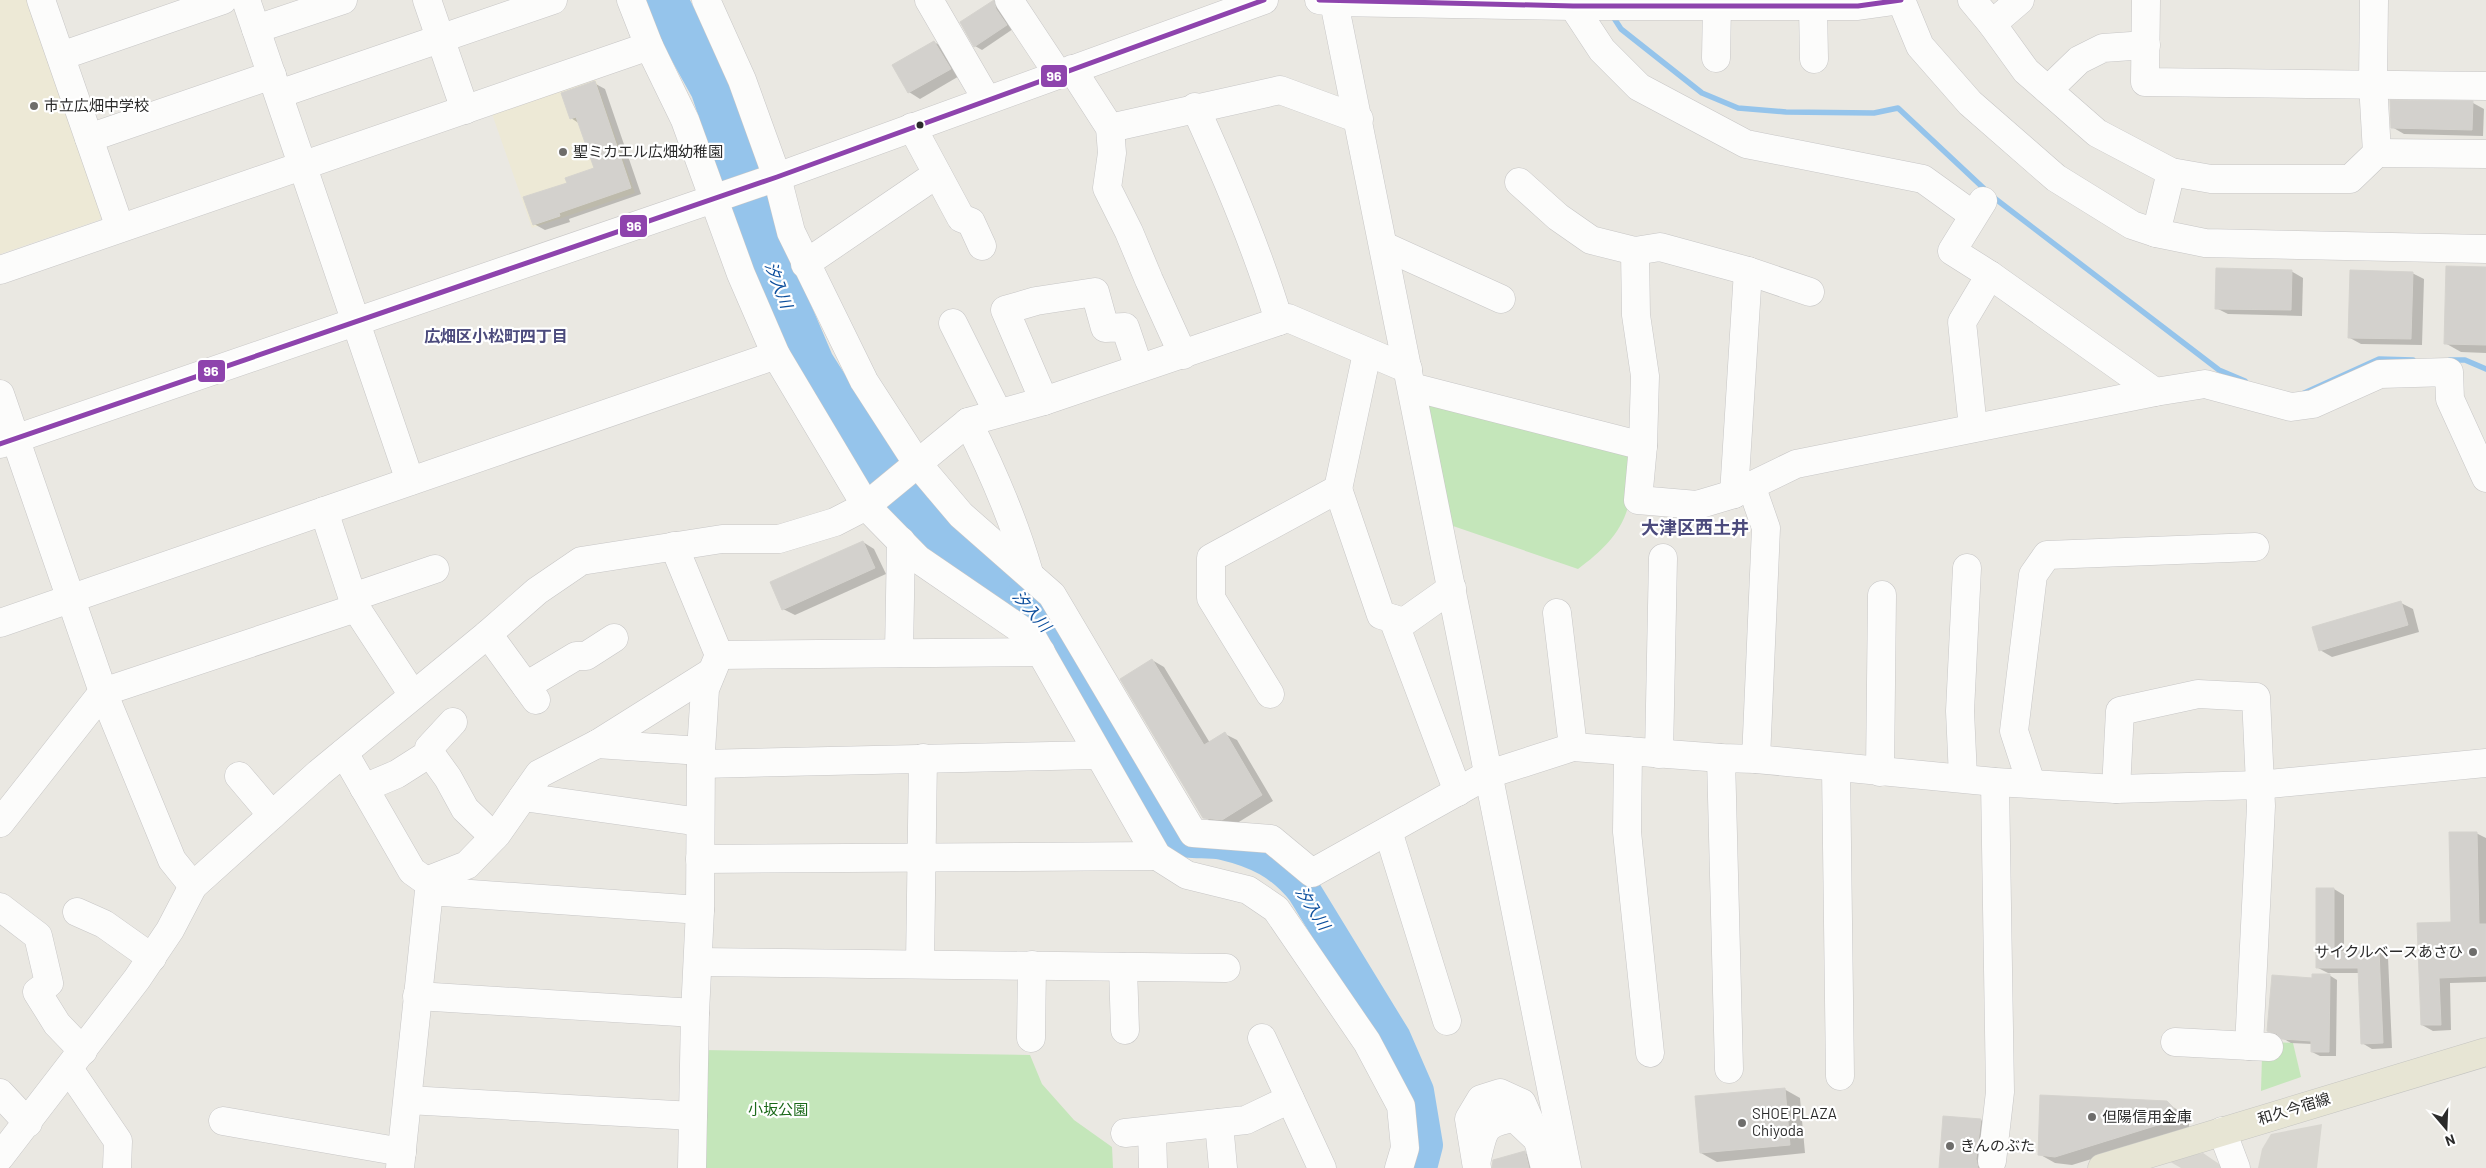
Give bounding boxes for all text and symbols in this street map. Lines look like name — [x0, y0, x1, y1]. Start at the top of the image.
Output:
line badge: 96 — [1040, 64, 1068, 88]
text: 96 — [1047, 67, 1062, 84]
place label: 市立広畑中学校 — [44, 96, 149, 114]
marker: 市立広畑中学校 — [28, 100, 40, 112]
unlabelled marker — [915, 120, 925, 130]
place label: 聖ミカエル広畑幼稚園 — [573, 142, 723, 160]
marker: 聖ミカエル広畑幼稚園 — [557, 146, 569, 158]
line badge: 96 — [619, 214, 648, 238]
text: 96 — [627, 217, 642, 234]
water label: 汐入川 — [762, 259, 798, 312]
district label: 広畑区小松町四丁目 — [424, 326, 568, 345]
line badge: 96 — [197, 359, 226, 383]
text: 96 — [204, 362, 219, 379]
district label: 大津区西土井 — [1641, 516, 1749, 538]
water label: 汐入川 — [1009, 586, 1057, 637]
water label: 汐入川 — [1292, 882, 1336, 935]
place label: サイクルベースあさひ — [2314, 942, 2463, 960]
marker: サイクルベースあさひ — [2467, 946, 2479, 958]
street label: 和久今宿線 — [2255, 1088, 2332, 1128]
park label: 小坂公園 — [748, 1100, 808, 1118]
north arrow — [2421, 1103, 2471, 1153]
place label: SHOE PLAZA Chiyoda — [1752, 1104, 1837, 1139]
place label: 但陽信用金庫 — [2102, 1107, 2192, 1125]
marker: 但陽信用金庫 — [2086, 1111, 2098, 1123]
marker: SHOE PLAZA Chiyoda — [1736, 1117, 1748, 1129]
text: N — [2443, 1131, 2458, 1150]
place label: きんのぶた — [1960, 1136, 2035, 1154]
marker: きんのぶた — [1944, 1140, 1956, 1152]

